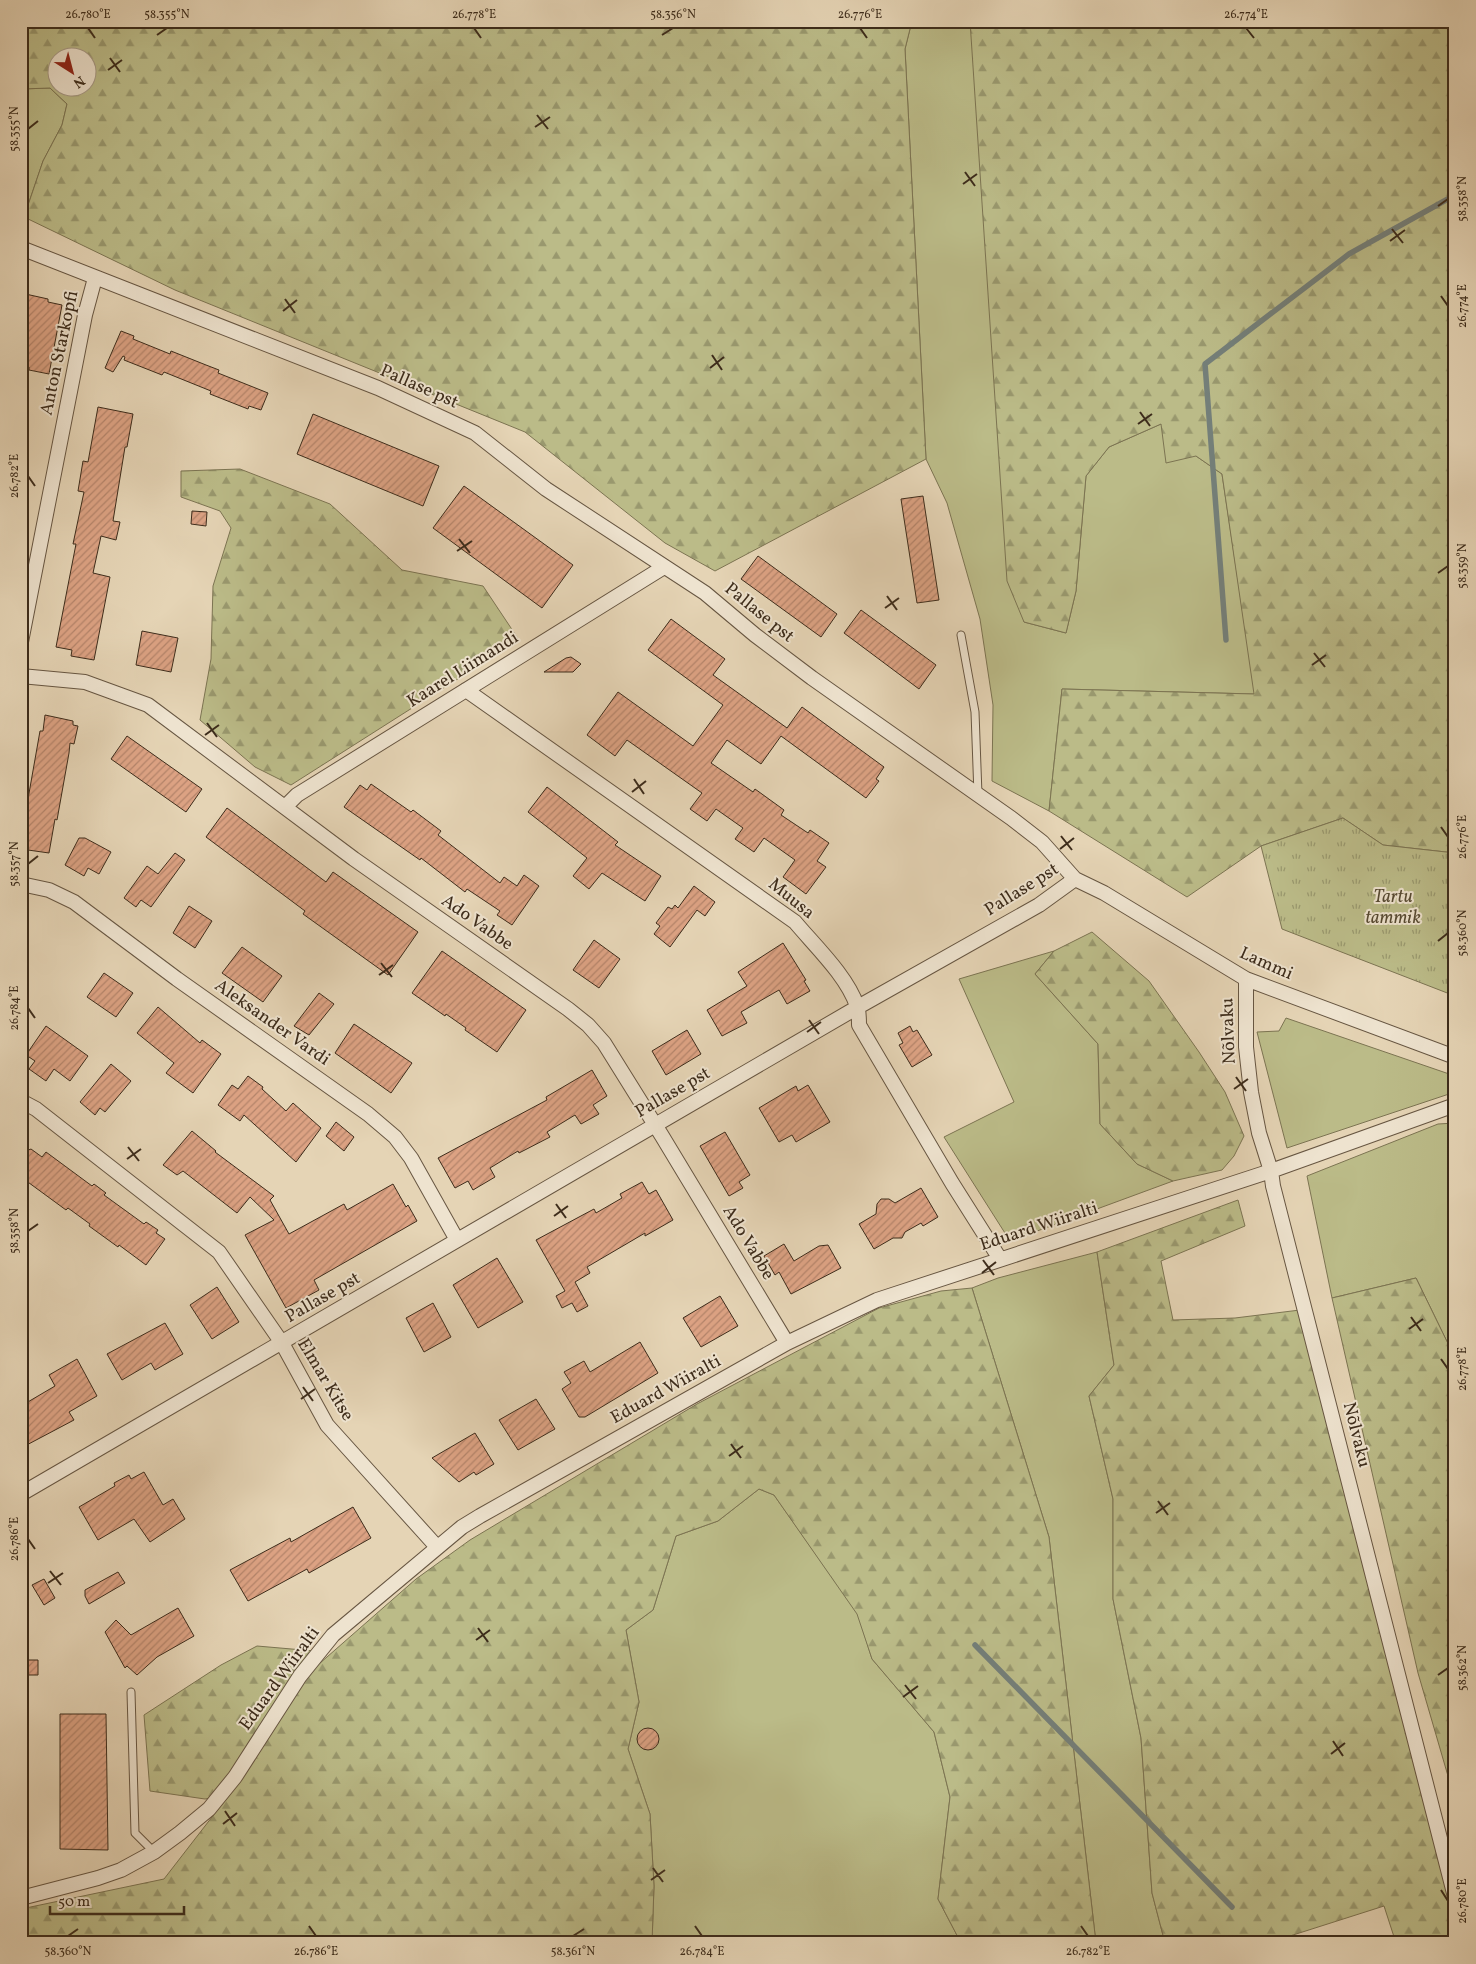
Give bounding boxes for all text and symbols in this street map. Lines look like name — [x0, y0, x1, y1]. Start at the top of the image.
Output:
text: 26.780°E — [65, 7, 111, 23]
text: 58.355°N — [144, 7, 190, 23]
text: 26.778°E — [452, 7, 496, 23]
text: 58.356°N — [650, 7, 696, 23]
text: 26.776°E — [838, 7, 882, 23]
text: 26.774°E — [1224, 7, 1268, 23]
north arrow — [48, 48, 98, 98]
text: N — [69, 71, 88, 92]
text: 58.355°N — [7, 106, 23, 152]
text: 58.358°N — [1455, 176, 1471, 222]
text: 26.774°E — [1455, 284, 1471, 328]
street label: Anton Starkopfi — [35, 288, 85, 418]
street label: Pallase pst — [376, 359, 462, 415]
text: 26.782°E — [7, 454, 23, 498]
text: 58.359°N — [1455, 543, 1471, 589]
street label: Pallase pst — [719, 577, 799, 649]
street label: Kaarel Liimandi — [402, 626, 524, 714]
text: 26.776°E — [1455, 815, 1471, 859]
text: 58.357°N — [7, 841, 23, 887]
street label: Pallase pst — [980, 857, 1064, 923]
street label: Muusa — [762, 872, 820, 926]
park label: Tartu tammik — [1365, 885, 1421, 931]
street label: Ado Vabbe — [436, 889, 518, 957]
text: 58.360°N — [1455, 909, 1471, 956]
street label: Lammi — [1235, 941, 1297, 987]
street label: Aleksander Vardi — [209, 974, 335, 1072]
text: 26.784°E — [7, 986, 23, 1030]
street label: Nõlvaku — [1215, 997, 1243, 1065]
street label: Pallase pst — [631, 1061, 715, 1125]
street label: Eduard Wiiralti — [977, 1196, 1101, 1258]
street label: Ado Vabbe — [716, 1201, 780, 1285]
text: 58.358°N — [7, 1208, 23, 1254]
street label: Pallase pst — [281, 1266, 365, 1330]
street label: Elmar Kitse — [290, 1334, 360, 1426]
text: 26.778°E — [1455, 1347, 1471, 1391]
street label: Eduard Wiiralti — [606, 1349, 726, 1431]
street label: Nõlvaku — [1336, 1400, 1376, 1470]
text: 26.786°E — [7, 1517, 23, 1561]
street label: Eduard Wiiralti — [234, 1622, 326, 1736]
text: 58.362°N — [1455, 1645, 1471, 1691]
text: 26.780°E — [1455, 1878, 1471, 1924]
scale bar — [50, 1884, 184, 1916]
text: 50 m — [58, 1892, 90, 1913]
text: 58.360°N — [45, 1944, 92, 1960]
text: 26.786°E — [294, 1944, 338, 1960]
text: 58.361°N — [551, 1944, 595, 1960]
text: 26.784°E — [680, 1944, 724, 1960]
text: 26.782°E — [1066, 1944, 1110, 1960]

